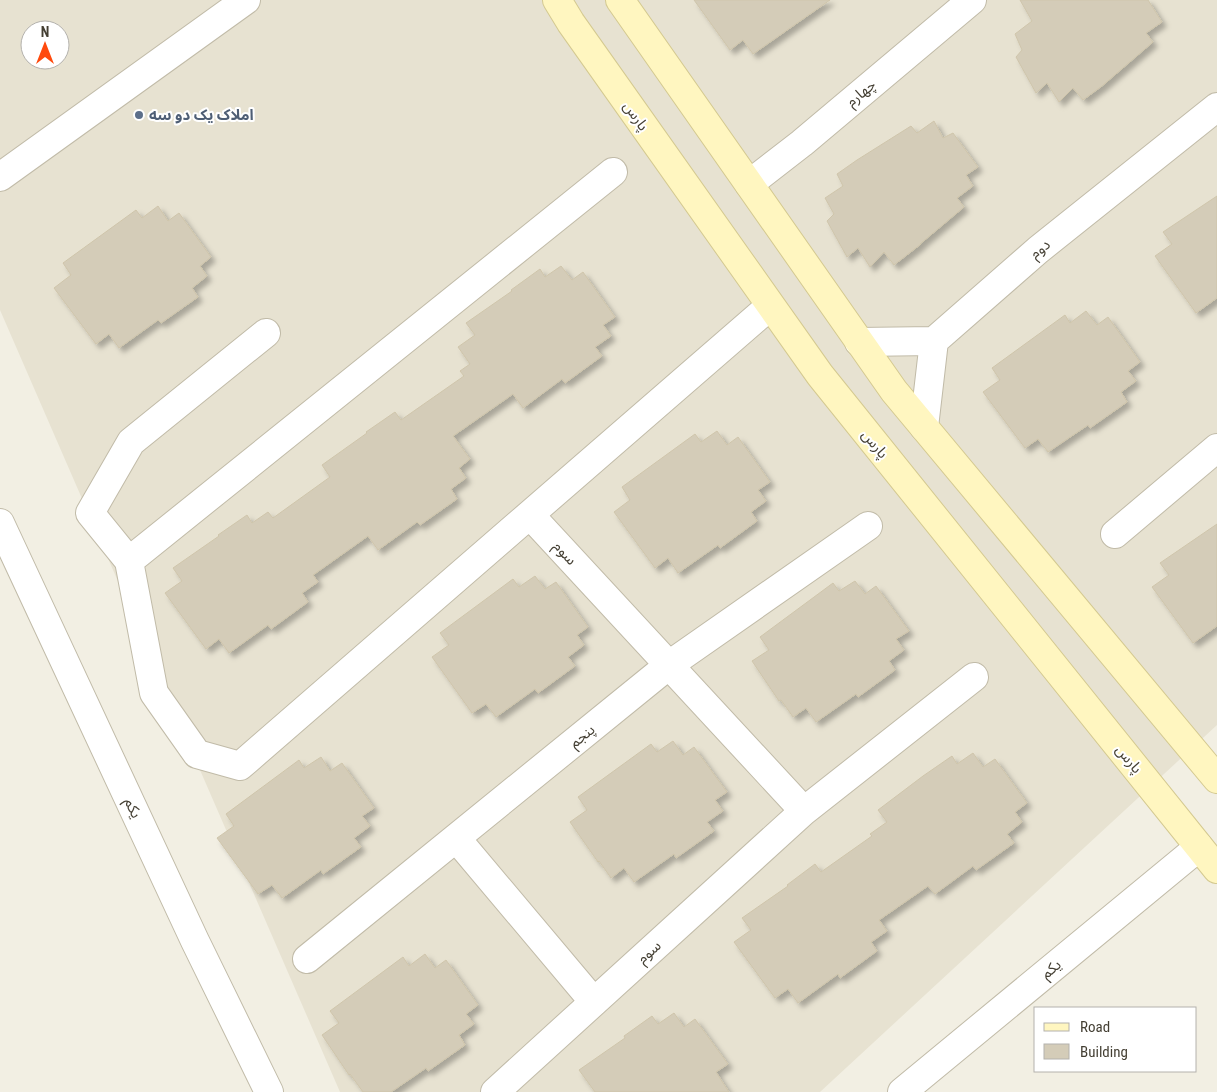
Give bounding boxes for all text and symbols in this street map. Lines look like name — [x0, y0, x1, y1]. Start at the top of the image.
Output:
north arrow — [20, 20, 70, 70]
text: N — [41, 24, 49, 40]
street label: چهارم — [843, 75, 881, 112]
street label: پارس — [619, 98, 653, 135]
place label: املاک یک دو سه — [149, 106, 254, 124]
marker: املاک یک دو سه — [133, 109, 145, 121]
street label: دوم — [1026, 235, 1055, 264]
street label: پارس — [857, 426, 892, 463]
street label: سوم — [548, 537, 581, 570]
street label: پنجم — [566, 720, 600, 753]
street label: پارس — [1111, 741, 1146, 778]
street label: یکم — [119, 795, 145, 822]
street label: سوم — [633, 936, 666, 969]
street label: یکم — [1037, 956, 1066, 984]
legend — [1034, 1007, 1197, 1072]
text: Road — [1080, 1018, 1110, 1036]
text: Building — [1080, 1043, 1128, 1061]

